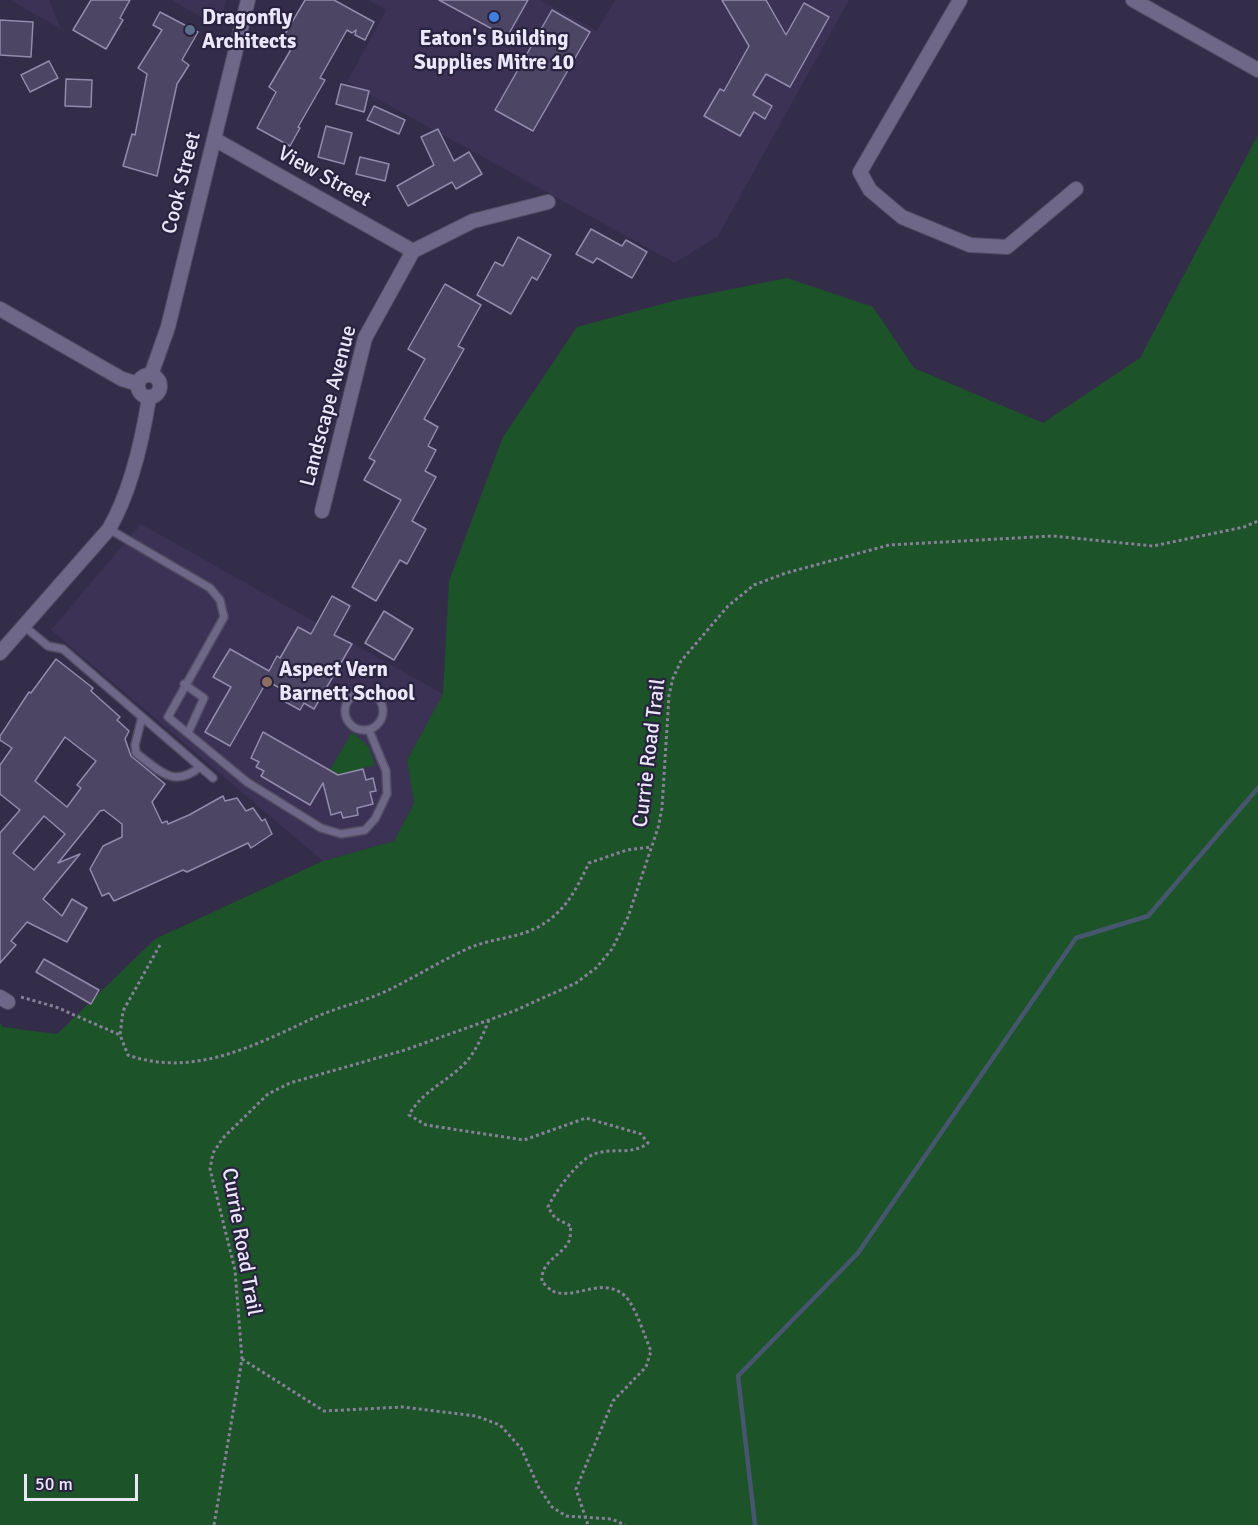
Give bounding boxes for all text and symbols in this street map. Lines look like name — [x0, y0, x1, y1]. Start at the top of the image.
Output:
place label: Dragonfly Architects — [202, 5, 296, 55]
marker: Eaton's Building Supplies Mitre 10 — [487, 10, 501, 24]
marker: Dragonfly Architects — [183, 23, 197, 37]
place label: Eaton's Building Supplies Mitre 10 — [414, 26, 574, 76]
street label: Cook Street — [157, 129, 207, 237]
street label: View Street — [273, 141, 375, 213]
street label: Landscape Avenue — [295, 323, 363, 489]
place label: Aspect Vern Barnett School — [279, 657, 415, 707]
marker: Aspect Vern Barnett School — [260, 675, 274, 689]
street label: Currie Road Trail — [628, 677, 672, 829]
street label: Currie Road Trail — [216, 1166, 266, 1318]
scale bar — [27, 1462, 141, 1500]
text: 50 m — [35, 1473, 73, 1495]

